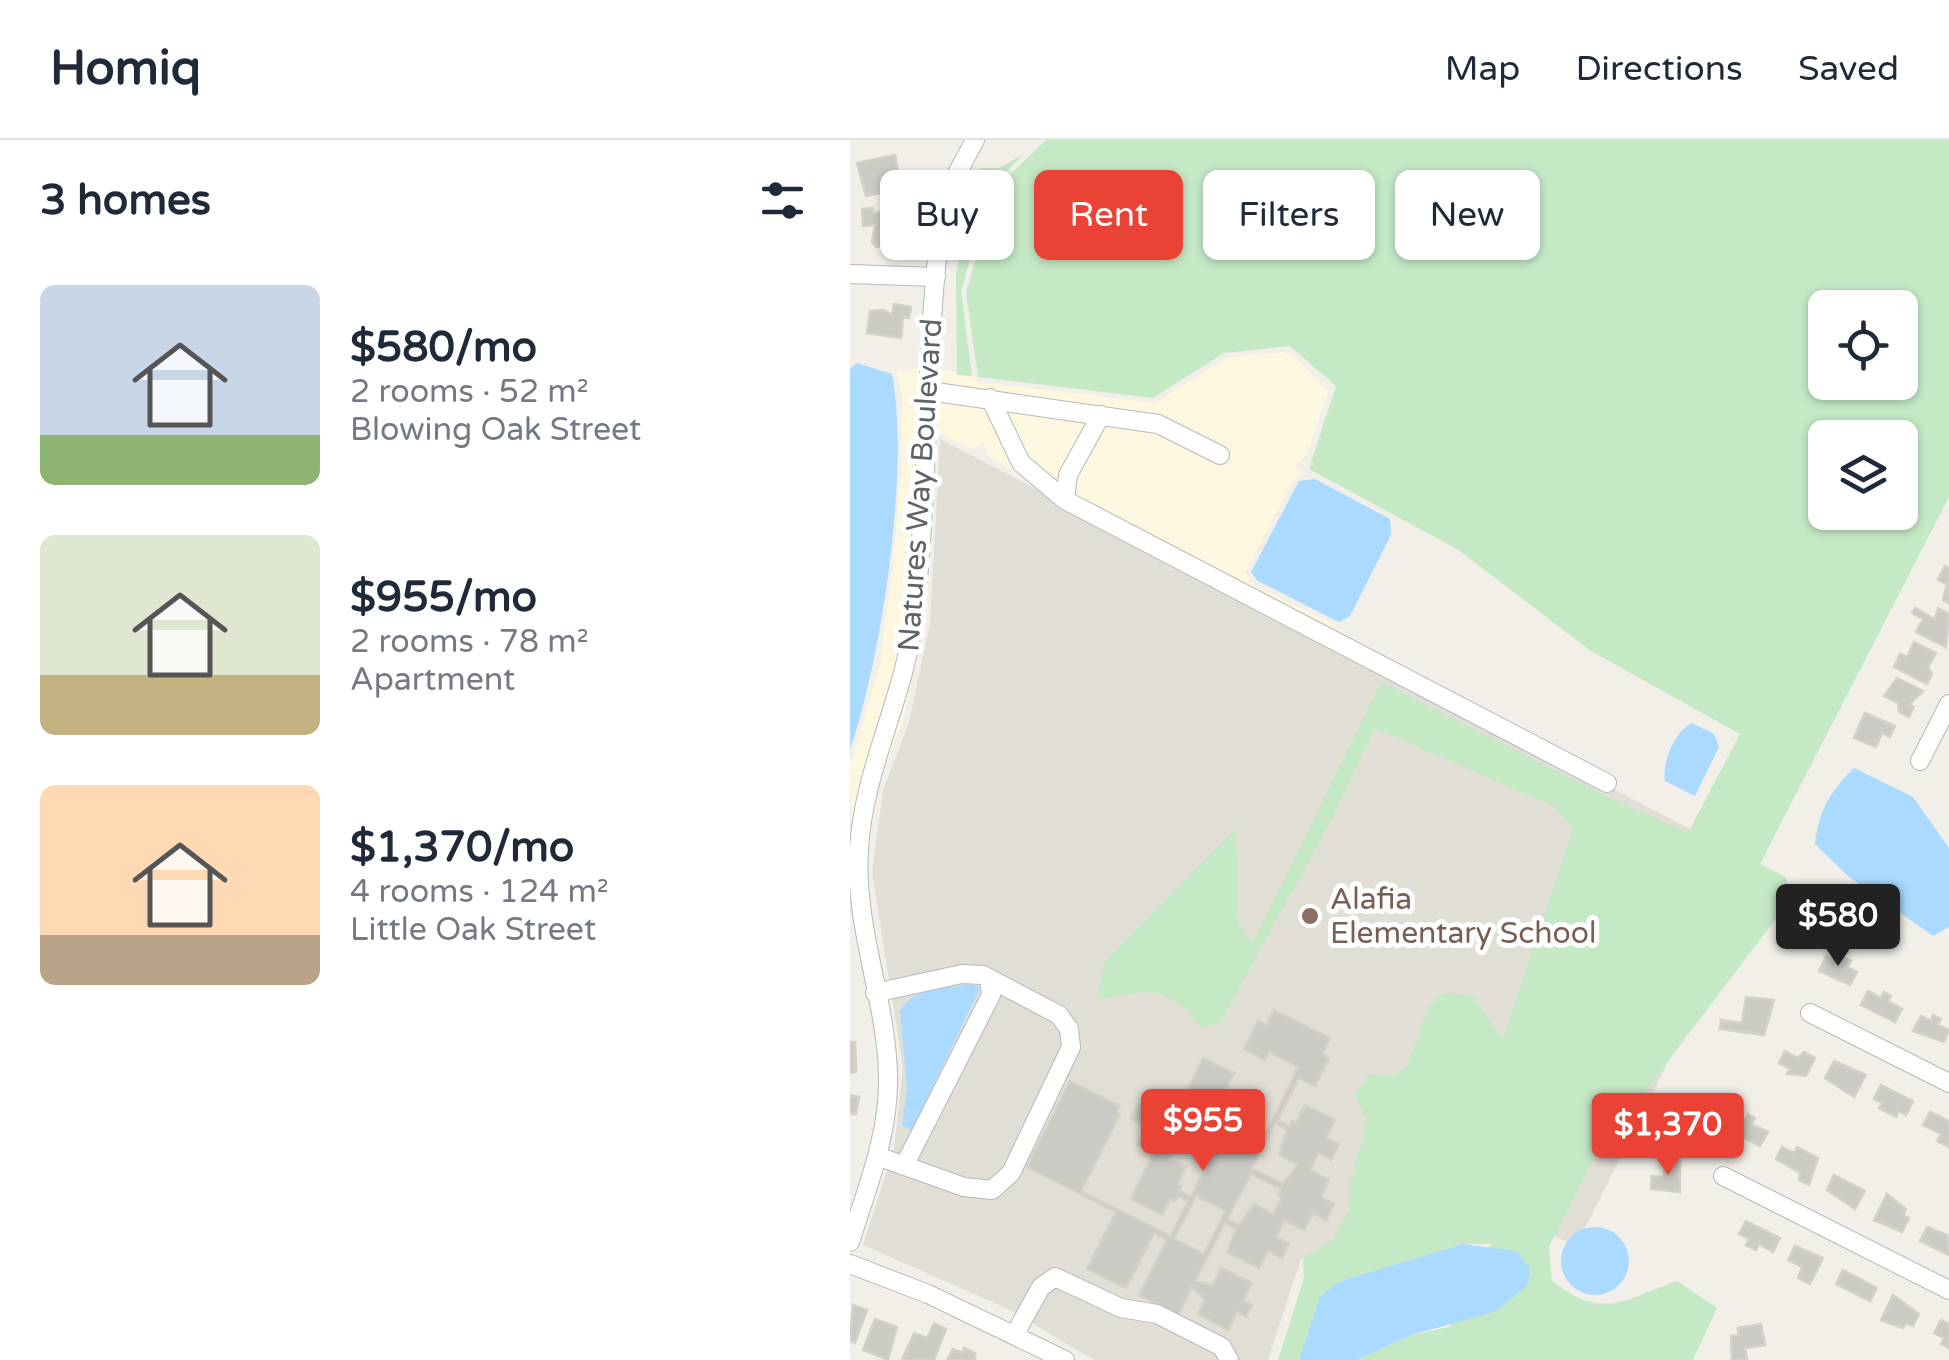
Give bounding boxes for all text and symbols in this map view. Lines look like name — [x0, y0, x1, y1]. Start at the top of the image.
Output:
text: Homiq — [50, 40, 201, 98]
text: Map — [1445, 48, 1520, 90]
text: Directions — [1575, 48, 1743, 90]
text: Saved — [1798, 48, 1899, 90]
chip: Buy — [880, 170, 1014, 260]
chip: Rent — [1034, 170, 1183, 260]
chip: Filters — [1203, 170, 1375, 260]
chip: New — [1395, 170, 1540, 260]
icon: filters — [755, 173, 810, 228]
text: 3 homes — [40, 175, 211, 226]
map controls — [1808, 290, 1918, 530]
button: locate — [1808, 290, 1918, 400]
street label: Natures Way Boulevard — [890, 317, 951, 653]
text: $580/mo — [350, 322, 537, 373]
icon: home — [120, 325, 240, 445]
text: 2 rooms · 52 m² — [350, 373, 589, 411]
text: Blowing Oak Street — [350, 411, 641, 449]
button: layers — [1808, 420, 1918, 530]
text: $955/mo — [350, 572, 537, 623]
icon: home — [120, 575, 240, 695]
text: 2 rooms · 78 m² — [350, 623, 589, 661]
text: Apartment — [350, 661, 515, 699]
text: $1,370/mo — [350, 822, 574, 873]
icon: home — [120, 825, 240, 945]
text: 4 rooms · 124 m² — [350, 873, 609, 911]
place label: Alafia Elementary School — [1330, 881, 1596, 952]
pin: $580 — [1779, 884, 1897, 969]
text: $580 — [1798, 897, 1878, 935]
marker: Alafia Elementary School — [1299, 905, 1321, 927]
text: Little Oak Street — [350, 911, 596, 949]
pin: $955 — [1144, 1089, 1262, 1174]
pin: $1,370 — [1587, 1093, 1749, 1178]
text: $955 — [1163, 1102, 1243, 1140]
text: $1,370 — [1614, 1106, 1722, 1144]

